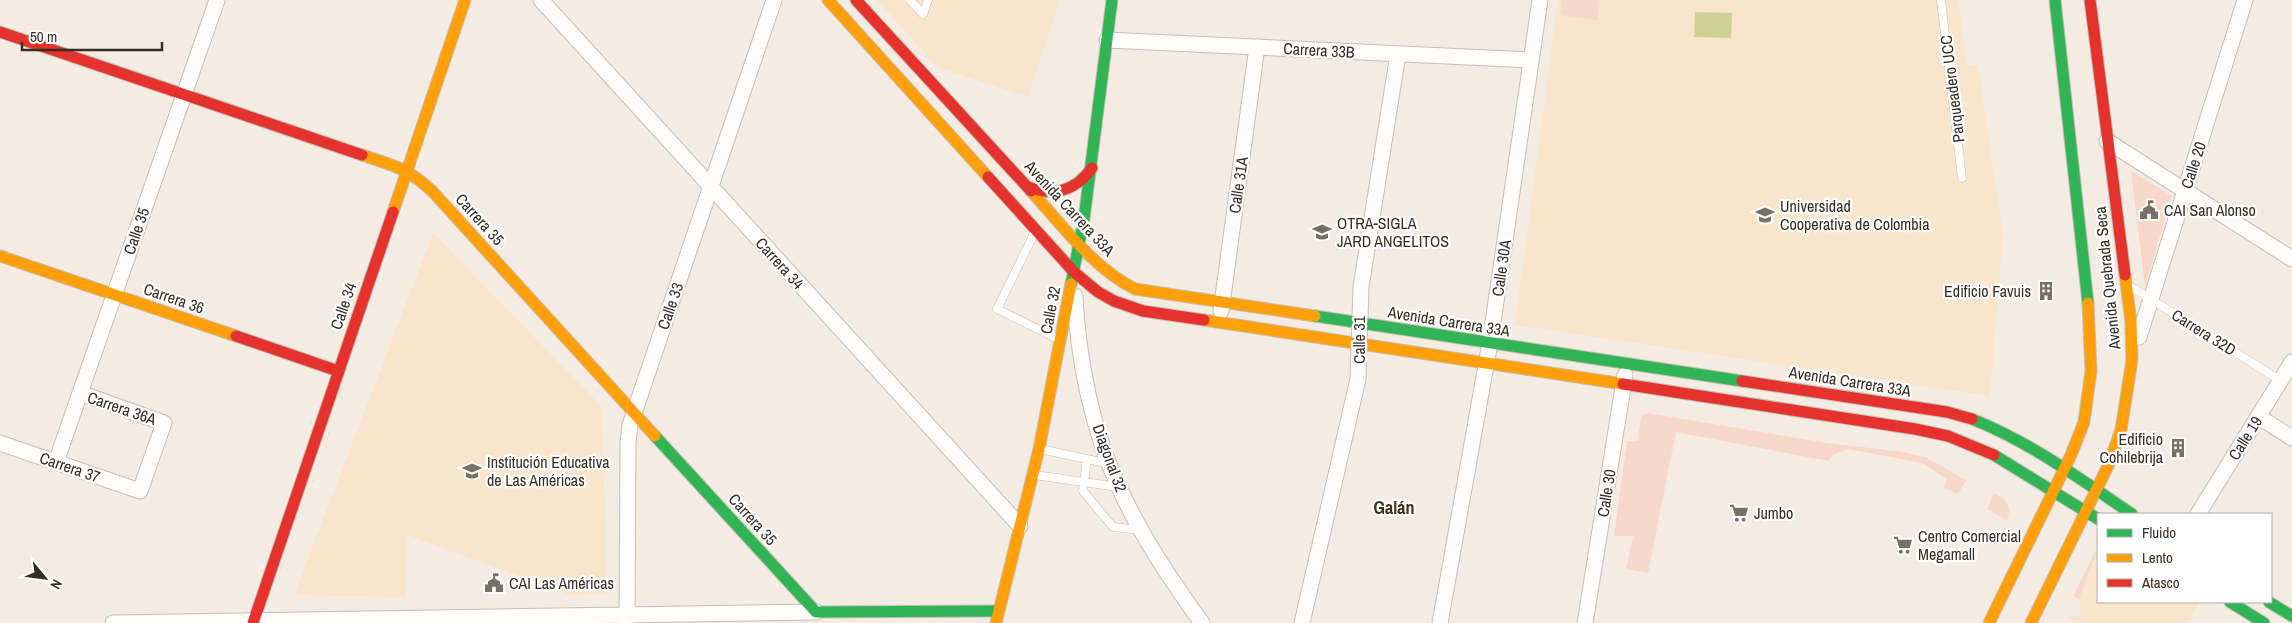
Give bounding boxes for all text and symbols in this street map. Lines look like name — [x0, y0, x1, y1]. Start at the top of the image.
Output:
scale bar — [22, 20, 162, 52]
text: 50 m — [30, 26, 57, 47]
street label: Parqueadero UCC — [1935, 34, 1969, 144]
street label: Carrera 33B — [1283, 37, 1355, 63]
street label: Calle 20 — [2175, 139, 2211, 191]
street label: Avenida Carrera 33A — [1019, 155, 1120, 261]
street label: Calle 31A — [1223, 155, 1253, 215]
street label: Carrera 35 — [451, 188, 509, 250]
place label: Universidad Cooperativa de Colombia — [1780, 195, 1930, 235]
public building icon: CAI San Alonso — [2138, 199, 2160, 221]
place label: CAI San Alonso — [2164, 199, 2256, 221]
school or university icon: Universidad Cooperativa de Colombia — [1754, 204, 1776, 226]
street label: Calle 35 — [118, 205, 154, 257]
street label: Avenida Quebrada Seca — [2088, 205, 2126, 351]
place label: OTRA-SIGLA JARD ANGELITOS — [1337, 212, 1449, 252]
school or university icon: OTRA-SIGLA JARD ANGELITOS — [1311, 221, 1333, 243]
street label: Carrera 34 — [751, 232, 809, 294]
street label: Calle 30A — [1486, 238, 1516, 298]
street label: Carrera 36 — [141, 277, 207, 319]
street label: Calle 34 — [325, 280, 361, 332]
street label: Calle 33 — [652, 280, 688, 332]
place label: Edificio Favuis — [1944, 280, 2031, 302]
building icon: Edificio Favuis — [2035, 280, 2057, 302]
street label: Calle 32 — [1035, 284, 1065, 336]
street label: Avenida Carrera 33A — [1386, 300, 1512, 342]
street label: Carrera 32D — [2168, 304, 2240, 360]
street label: Calle 31 — [1348, 315, 1370, 364]
street label: Avenida Carrera 33A — [1787, 360, 1913, 402]
street label: Carrera 36A — [85, 386, 160, 430]
street label: Calle 19 — [2223, 412, 2267, 464]
street label: Diagonal 32 — [1088, 421, 1132, 495]
place label: Edificio Cohilebrija — [2100, 428, 2164, 468]
building icon: Edificio Cohilebrija — [2167, 437, 2189, 459]
street label: Carrera 37 — [37, 446, 103, 488]
place label: Institución Educativa de Las Américas — [487, 451, 610, 491]
school or university icon: Institución Educativa de Las Américas — [461, 460, 483, 482]
street label: Calle 30 — [1591, 468, 1621, 518]
street label: Carrera 35 — [724, 488, 782, 550]
district label: Galán — [1373, 495, 1415, 520]
supermarket icon: Jumbo — [1728, 502, 1750, 524]
place label: Jumbo — [1754, 502, 1793, 524]
legend — [2097, 513, 2272, 603]
text: Fluido — [2142, 522, 2176, 543]
place label: Centro Comercial Megamall — [1918, 525, 2021, 565]
supermarket icon: Centro Comercial Megamall — [1892, 534, 1914, 556]
text: Lento — [2142, 547, 2173, 568]
north arrow — [20, 553, 70, 603]
public building icon: CAI Las Américas — [483, 572, 505, 594]
place label: CAI Las Américas — [509, 572, 614, 594]
text: Atasco — [2141, 572, 2180, 593]
text: N — [46, 576, 66, 592]

